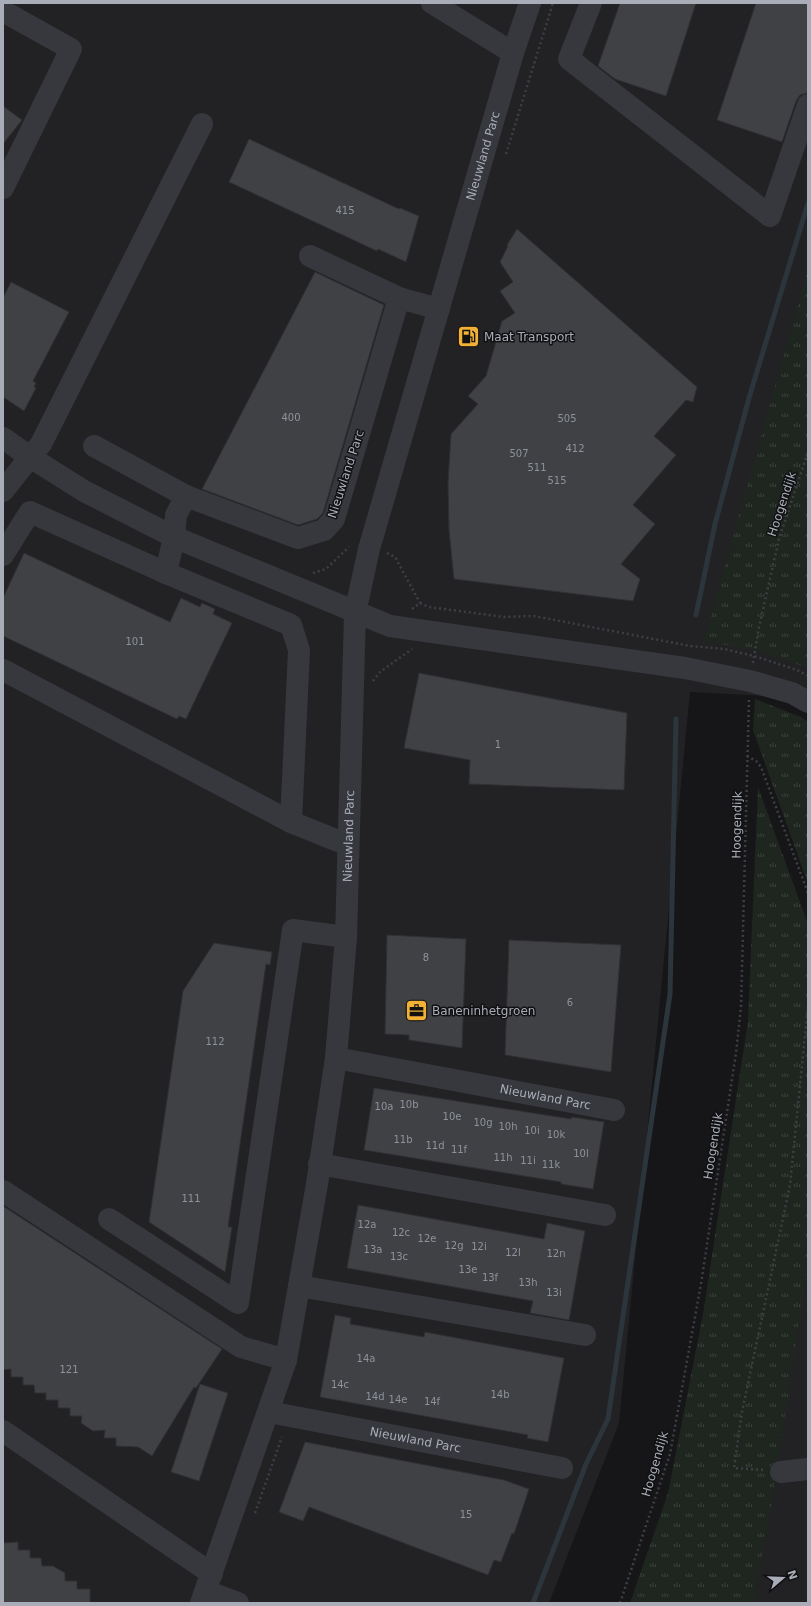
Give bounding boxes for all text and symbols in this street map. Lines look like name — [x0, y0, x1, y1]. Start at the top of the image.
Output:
street label: Nieuwland Parc — [464, 110, 503, 202]
house number: 415 — [335, 205, 355, 216]
fuel station icon: Maat Transport — [456, 324, 482, 350]
place label: Maat Transport — [484, 330, 574, 344]
house number: 400 — [281, 412, 301, 423]
house number: 505 — [557, 413, 577, 424]
street label: Nieuwland Parc — [325, 428, 367, 520]
house number: 412 — [565, 443, 585, 454]
house number: 507 — [509, 448, 529, 459]
house number: 511 — [527, 462, 547, 473]
street label: Hoogendijk — [765, 470, 799, 538]
house number: 515 — [547, 475, 567, 486]
house number: 101 — [125, 636, 145, 647]
house number: 1 — [495, 739, 501, 750]
street label: Nieuwland Parc — [341, 790, 357, 882]
street label: Hoogendijk — [729, 791, 745, 859]
house number: 8 — [423, 952, 429, 963]
house number: 6 — [567, 997, 573, 1008]
office icon: Baneninhetgroen — [404, 998, 430, 1024]
place label: Baneninhetgroen — [432, 1004, 535, 1018]
house number: 112 — [205, 1036, 225, 1047]
street label: Nieuwland Parc — [499, 1082, 592, 1113]
house number: 10b — [399, 1099, 419, 1110]
house number: 10a — [375, 1101, 393, 1112]
house number: 10e — [443, 1111, 461, 1122]
street label: Hoogendijk — [701, 1111, 725, 1180]
house number: 10g — [473, 1117, 493, 1128]
house number: 10h — [498, 1121, 518, 1132]
house number: 10i — [524, 1125, 540, 1136]
house number: 10k — [547, 1129, 565, 1140]
house number: 11b — [393, 1134, 413, 1145]
house number: 11d — [425, 1140, 445, 1151]
house number: 11f — [451, 1144, 468, 1155]
house number: 10l — [573, 1148, 589, 1159]
house number: 11h — [493, 1152, 513, 1163]
house number: 11i — [520, 1155, 536, 1166]
house number: 11k — [542, 1159, 560, 1170]
house number: 111 — [181, 1193, 201, 1204]
house number: 12a — [358, 1219, 376, 1230]
house number: 12c — [392, 1227, 410, 1238]
house number: 12e — [418, 1233, 436, 1244]
house number: 12g — [444, 1240, 464, 1251]
house number: 12i — [471, 1241, 487, 1252]
house number: 13a — [364, 1244, 382, 1255]
house number: 12l — [505, 1247, 521, 1258]
house number: 12n — [546, 1248, 566, 1259]
house number: 13c — [390, 1251, 408, 1262]
house number: 13e — [459, 1264, 477, 1275]
house number: 13f — [482, 1272, 499, 1283]
house number: 13h — [518, 1277, 538, 1288]
house number: 13i — [546, 1287, 562, 1298]
house number: 14a — [357, 1353, 375, 1364]
house number: 121 — [59, 1364, 79, 1375]
house number: 14c — [331, 1379, 349, 1390]
house number: 14b — [490, 1389, 510, 1400]
house number: 14d — [365, 1391, 385, 1402]
house number: 14e — [389, 1394, 407, 1405]
house number: 14f — [424, 1396, 441, 1407]
street label: Nieuwland Parc — [369, 1424, 462, 1456]
street label: Hoogendijk — [639, 1430, 671, 1498]
house number: 15 — [460, 1509, 472, 1520]
north arrow — [763, 1558, 803, 1598]
text: N — [784, 1568, 800, 1581]

